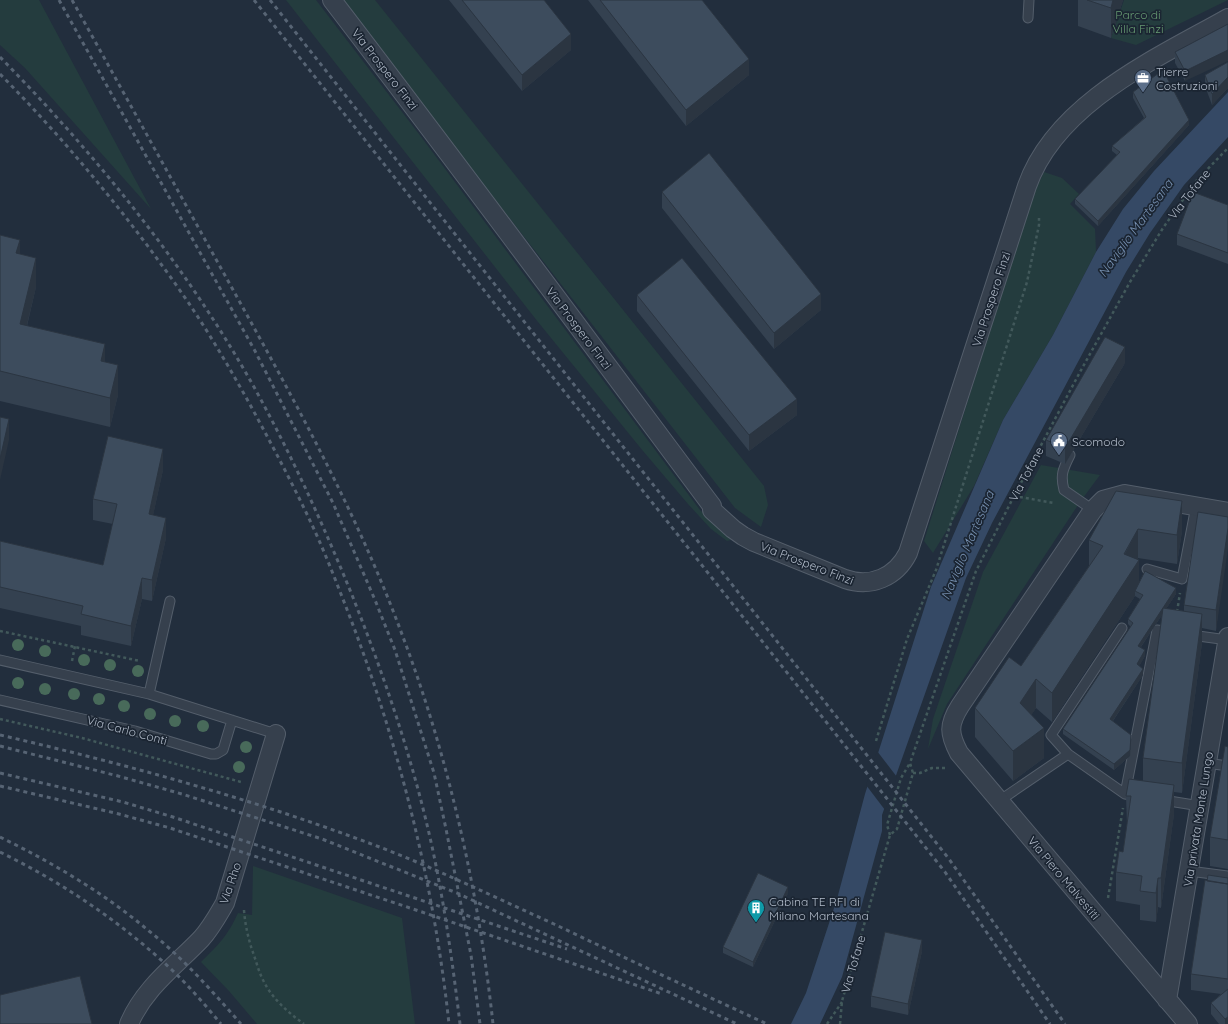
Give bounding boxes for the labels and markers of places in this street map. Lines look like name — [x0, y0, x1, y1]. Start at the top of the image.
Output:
place label: Tierre Costruzioni — [1156, 64, 1217, 93]
office icon: Tierre Costruzioni — [1133, 68, 1153, 93]
public building icon: Scomodo — [1049, 431, 1069, 456]
place label: Scomodo — [1072, 434, 1125, 449]
place label: Cabina TE RFI di Milano Martesana — [769, 894, 869, 923]
building icon: Cabina TE RFI di Milano Martesana — [746, 898, 766, 923]

